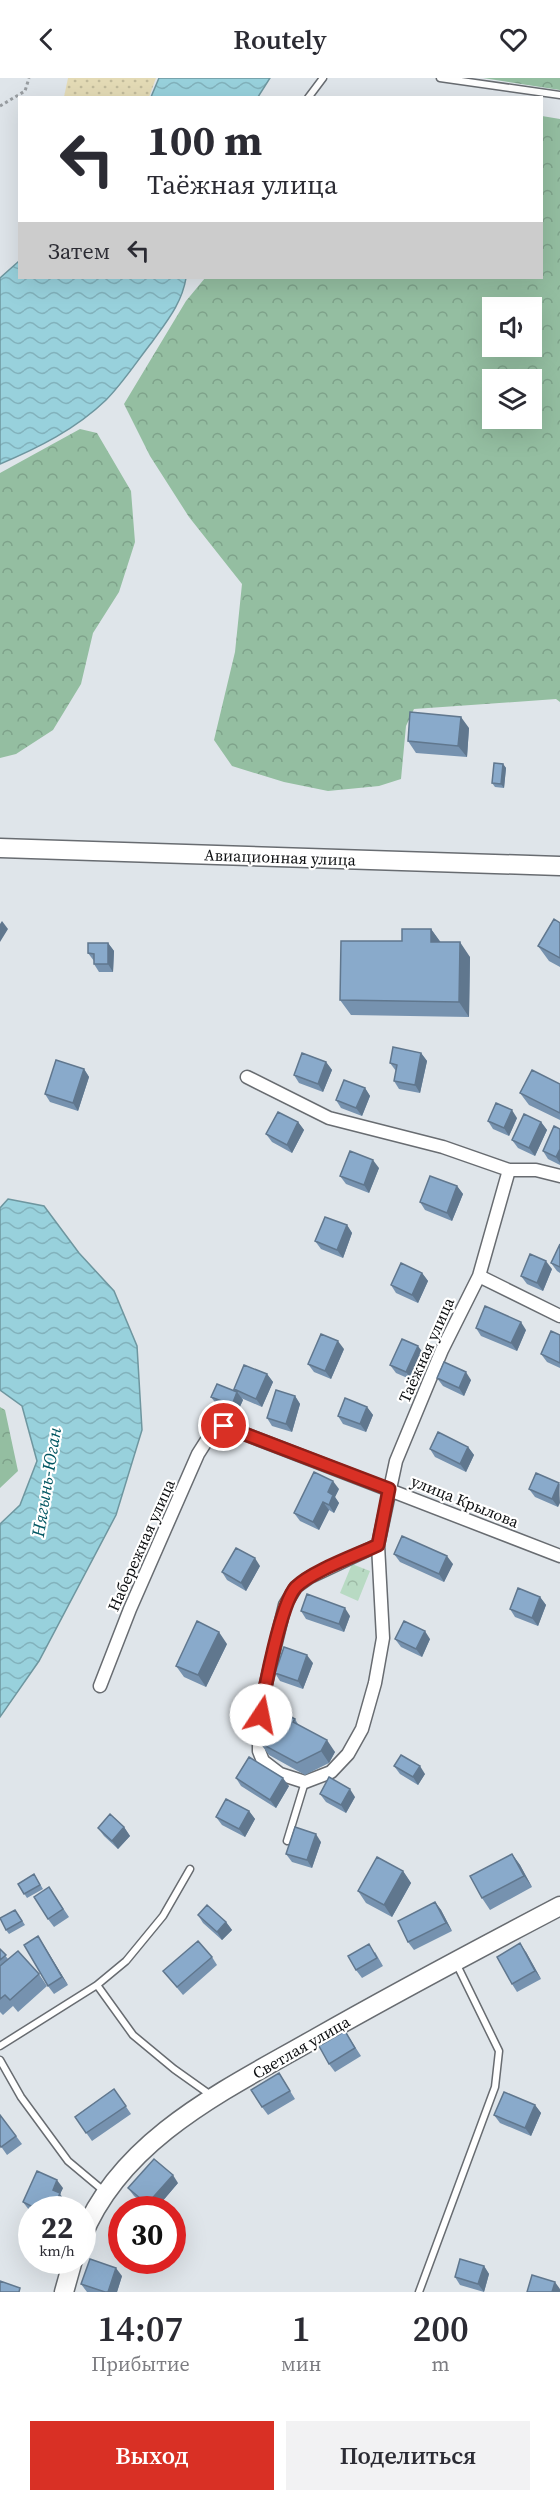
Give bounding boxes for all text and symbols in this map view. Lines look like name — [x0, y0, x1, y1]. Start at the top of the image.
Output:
text: Routely — [233, 21, 327, 58]
icon: back — [30, 23, 63, 56]
icon: heart — [497, 23, 530, 56]
text: 100 m — [147, 111, 262, 169]
icon: left — [48, 120, 126, 198]
text: Таёжная улица — [147, 166, 338, 203]
icon: left — [122, 234, 155, 267]
text: Затем — [48, 236, 110, 266]
map controls — [482, 297, 542, 429]
button: sound — [482, 297, 542, 357]
button: layers — [482, 369, 542, 429]
street label: Авиационная улица — [204, 843, 357, 871]
street label: Таёжная улица — [393, 1293, 459, 1406]
pin — [198, 1400, 249, 1451]
icon: arrive — [207, 1409, 240, 1442]
water label: Нягынь-Юган — [25, 1425, 67, 1540]
street label: улица Крылова — [408, 1469, 523, 1533]
street label: Набережная улица — [102, 1475, 180, 1614]
position arrow — [229, 1683, 293, 1747]
street label: Светлая улица — [248, 2010, 354, 2084]
speed limit sign: 30 — [108, 2196, 186, 2274]
text: 22 — [41, 2207, 73, 2248]
text: km/h — [39, 2240, 75, 2261]
text: 14:07 — [98, 2304, 183, 2353]
text: 1 — [292, 2304, 310, 2353]
text: 200 — [413, 2304, 469, 2353]
text: Прибытие — [91, 2350, 190, 2378]
text: мин — [281, 2350, 321, 2378]
text: m — [432, 2350, 450, 2378]
button: Выход — [30, 2421, 274, 2490]
button: Поделиться — [286, 2421, 530, 2490]

